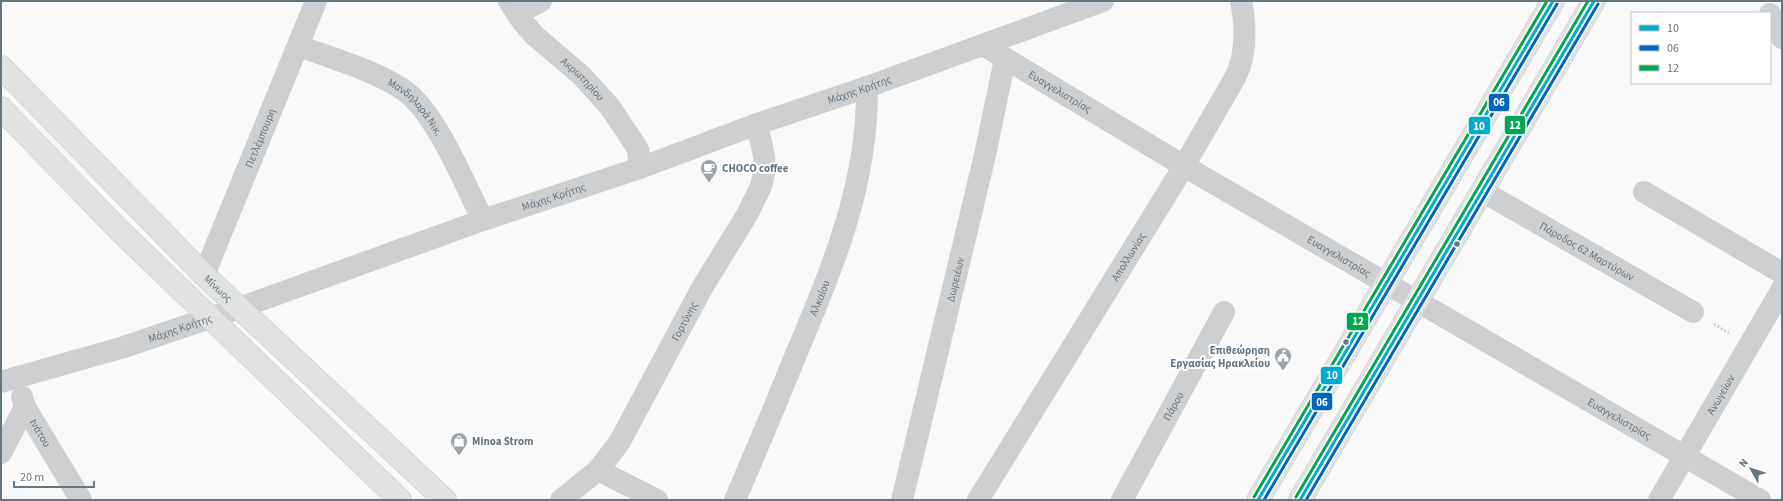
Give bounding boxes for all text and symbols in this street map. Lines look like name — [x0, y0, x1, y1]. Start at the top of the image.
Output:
legend — [1631, 12, 1771, 84]
text: 10 — [1667, 20, 1679, 37]
text: 06 — [1667, 40, 1679, 57]
street label: Ακρωτηρίου — [558, 54, 608, 104]
text: 12 — [1667, 60, 1679, 77]
street label: Ευαγγελιστρίας — [1026, 67, 1095, 116]
street label: Μάχης Κρήτης — [825, 71, 893, 107]
street label: Μανδηλαρά Νικ. — [385, 74, 446, 139]
line badge: 06 — [1488, 93, 1510, 112]
text: 06 — [1493, 95, 1505, 110]
street label: Πετλέμπουρη — [241, 106, 279, 170]
line badge: 12 — [1504, 115, 1526, 135]
line badge: 10 — [1468, 116, 1491, 135]
text: 12 — [1509, 118, 1521, 133]
text: 10 — [1473, 119, 1485, 134]
cafe icon: CHOCO coffee — [699, 158, 719, 183]
place label: CHOCO coffee — [722, 161, 789, 176]
street label: Μάχης Κρήτης — [520, 179, 588, 214]
street label: Πάροδος 62 Μαρτύρων — [1537, 218, 1637, 284]
street label: Απολλωνίας — [1107, 229, 1149, 284]
street label: Ευαγγελιστρίας — [1305, 232, 1374, 280]
unlabelled marker — [1452, 239, 1462, 249]
street label: Δωρειέων — [942, 255, 968, 303]
street label: Μίνωος — [200, 271, 236, 306]
street label: Αλκαίου — [805, 278, 833, 318]
street label: Γορτύνης — [668, 299, 701, 344]
street label: Μάχης Κρήτης — [146, 310, 214, 346]
line badge: 12 — [1346, 312, 1369, 331]
text: 12 — [1352, 314, 1364, 329]
unlabelled marker — [1341, 337, 1351, 347]
place label: Επιθεώρηση Εργασίας Ηρακλείου — [1170, 343, 1270, 371]
public building icon: Επιθεώρηση Εργασίας Ηρακλείου — [1273, 346, 1293, 371]
line badge: 10 — [1320, 366, 1343, 385]
text: 10 — [1326, 368, 1338, 383]
street label: Ανωγείων — [1703, 372, 1738, 417]
street label: Πάρου — [1159, 389, 1187, 423]
line badge: 06 — [1311, 392, 1333, 411]
street label: Ευαγγελιστρίας — [1585, 394, 1654, 443]
text: 06 — [1316, 395, 1328, 410]
street label: Ινάτου — [26, 416, 55, 450]
shop icon: Minoa Strom — [449, 431, 469, 456]
place label: Minoa Strom — [472, 434, 534, 449]
north arrow — [1731, 449, 1771, 489]
text: N — [1735, 455, 1752, 471]
scale bar — [14, 463, 94, 489]
text: 20 m — [20, 469, 44, 486]

